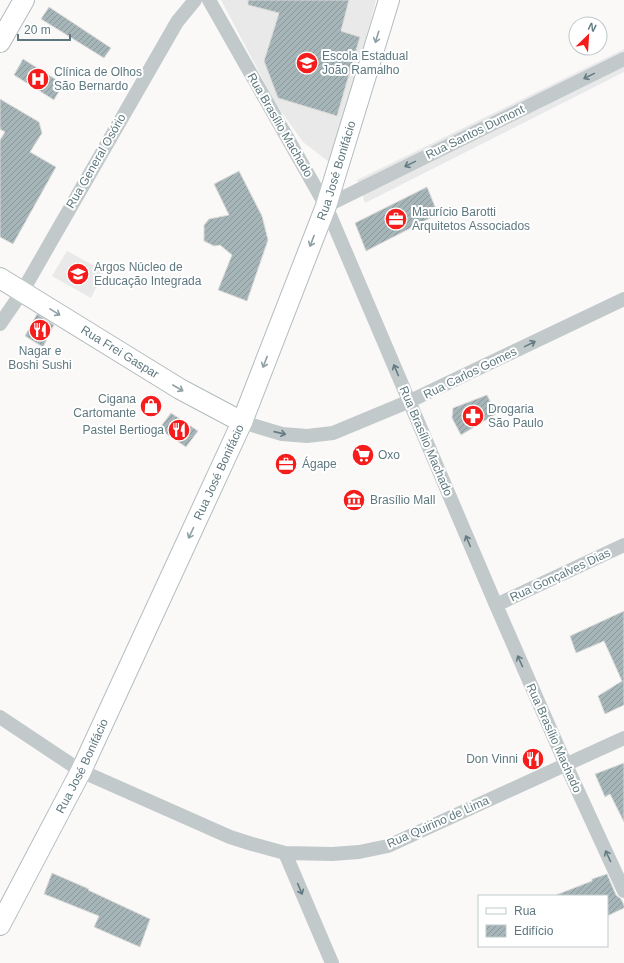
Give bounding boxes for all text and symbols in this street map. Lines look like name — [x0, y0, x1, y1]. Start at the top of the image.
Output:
scale bar — [18, 16, 70, 42]
north arrow — [568, 16, 608, 56]
text: N — [586, 20, 598, 34]
text: 20 m — [24, 23, 51, 37]
one-way arrow — [373, 31, 380, 44]
place label: Escola Estadual João Ramalho — [322, 49, 408, 77]
school or university icon: Escola Estadual João Ramalho — [294, 50, 320, 76]
place label: Clínica de Olhos São Bernardo — [54, 65, 142, 93]
hospital icon: Clínica de Olhos São Bernardo — [25, 66, 51, 92]
street label: Rua Brasílio Machado — [244, 70, 316, 180]
one-way arrow — [583, 73, 595, 80]
street label: Rua Santos Dumont — [423, 102, 527, 162]
street label: Rua General Osório — [63, 111, 129, 211]
street label: Rua José Bonifácio — [314, 119, 359, 222]
one-way arrow — [404, 161, 416, 168]
place label: Maurício Barotti Arquitetos Associados — [412, 205, 530, 233]
office icon: Maurício Barotti Arquitetos Associados — [383, 206, 409, 232]
one-way arrow — [308, 235, 316, 247]
place label: Argos Núcleo de Educação Integrada — [94, 260, 202, 288]
school or university icon: Argos Núcleo de Educação Integrada — [65, 261, 91, 287]
one-way arrow — [49, 309, 61, 317]
restaurant icon: Nagar e Boshi Sushi — [27, 317, 53, 343]
street label: Rua Frei Gaspar — [79, 323, 161, 381]
one-way arrow — [523, 340, 535, 347]
place label: Nagar e Boshi Sushi — [8, 344, 72, 372]
street label: Rua Carlos Gomes — [421, 344, 519, 402]
one-way arrow — [261, 356, 269, 368]
one-way arrow — [392, 364, 399, 376]
one-way arrow — [171, 384, 183, 392]
street label: Rua Brasílio Machado — [396, 384, 456, 498]
place label: Cigana Cartomante — [73, 392, 136, 420]
shop icon: Cigana Cartomante — [138, 393, 164, 419]
place label: Drogaria São Paulo — [488, 402, 544, 430]
pharmacy icon: Drogaria São Paulo — [460, 403, 486, 429]
restaurant icon: Pastel Bertioga — [166, 417, 192, 443]
street label: Rua José Bonifácio — [191, 422, 247, 522]
place label: Pastel Bertioga — [83, 423, 164, 437]
one-way arrow — [273, 429, 286, 437]
supermarket icon: Oxo — [350, 442, 376, 468]
place label: Oxo — [378, 448, 400, 462]
office icon: Ágape — [273, 451, 299, 477]
place label: Ágape — [302, 456, 337, 471]
museum icon: Brasílio Mall — [341, 487, 367, 513]
place label: Brasílio Mall — [370, 493, 435, 507]
one-way arrow — [187, 526, 194, 538]
one-way arrow — [464, 536, 472, 548]
street label: Rua Gonçalves Dias — [507, 546, 613, 604]
one-way arrow — [516, 655, 523, 667]
street label: Rua Brasílio Machado — [524, 681, 585, 795]
street label: Rua José Bonifácio — [53, 716, 111, 816]
restaurant icon: Don Vinni — [520, 746, 546, 772]
place label: Don Vinni — [466, 752, 518, 766]
street label: Rua Quirino de Lima — [385, 793, 491, 851]
one-way arrow — [604, 850, 611, 862]
one-way arrow — [297, 883, 304, 895]
legend — [478, 895, 608, 947]
text: Rua — [514, 904, 536, 918]
text: Edifício — [514, 924, 554, 938]

